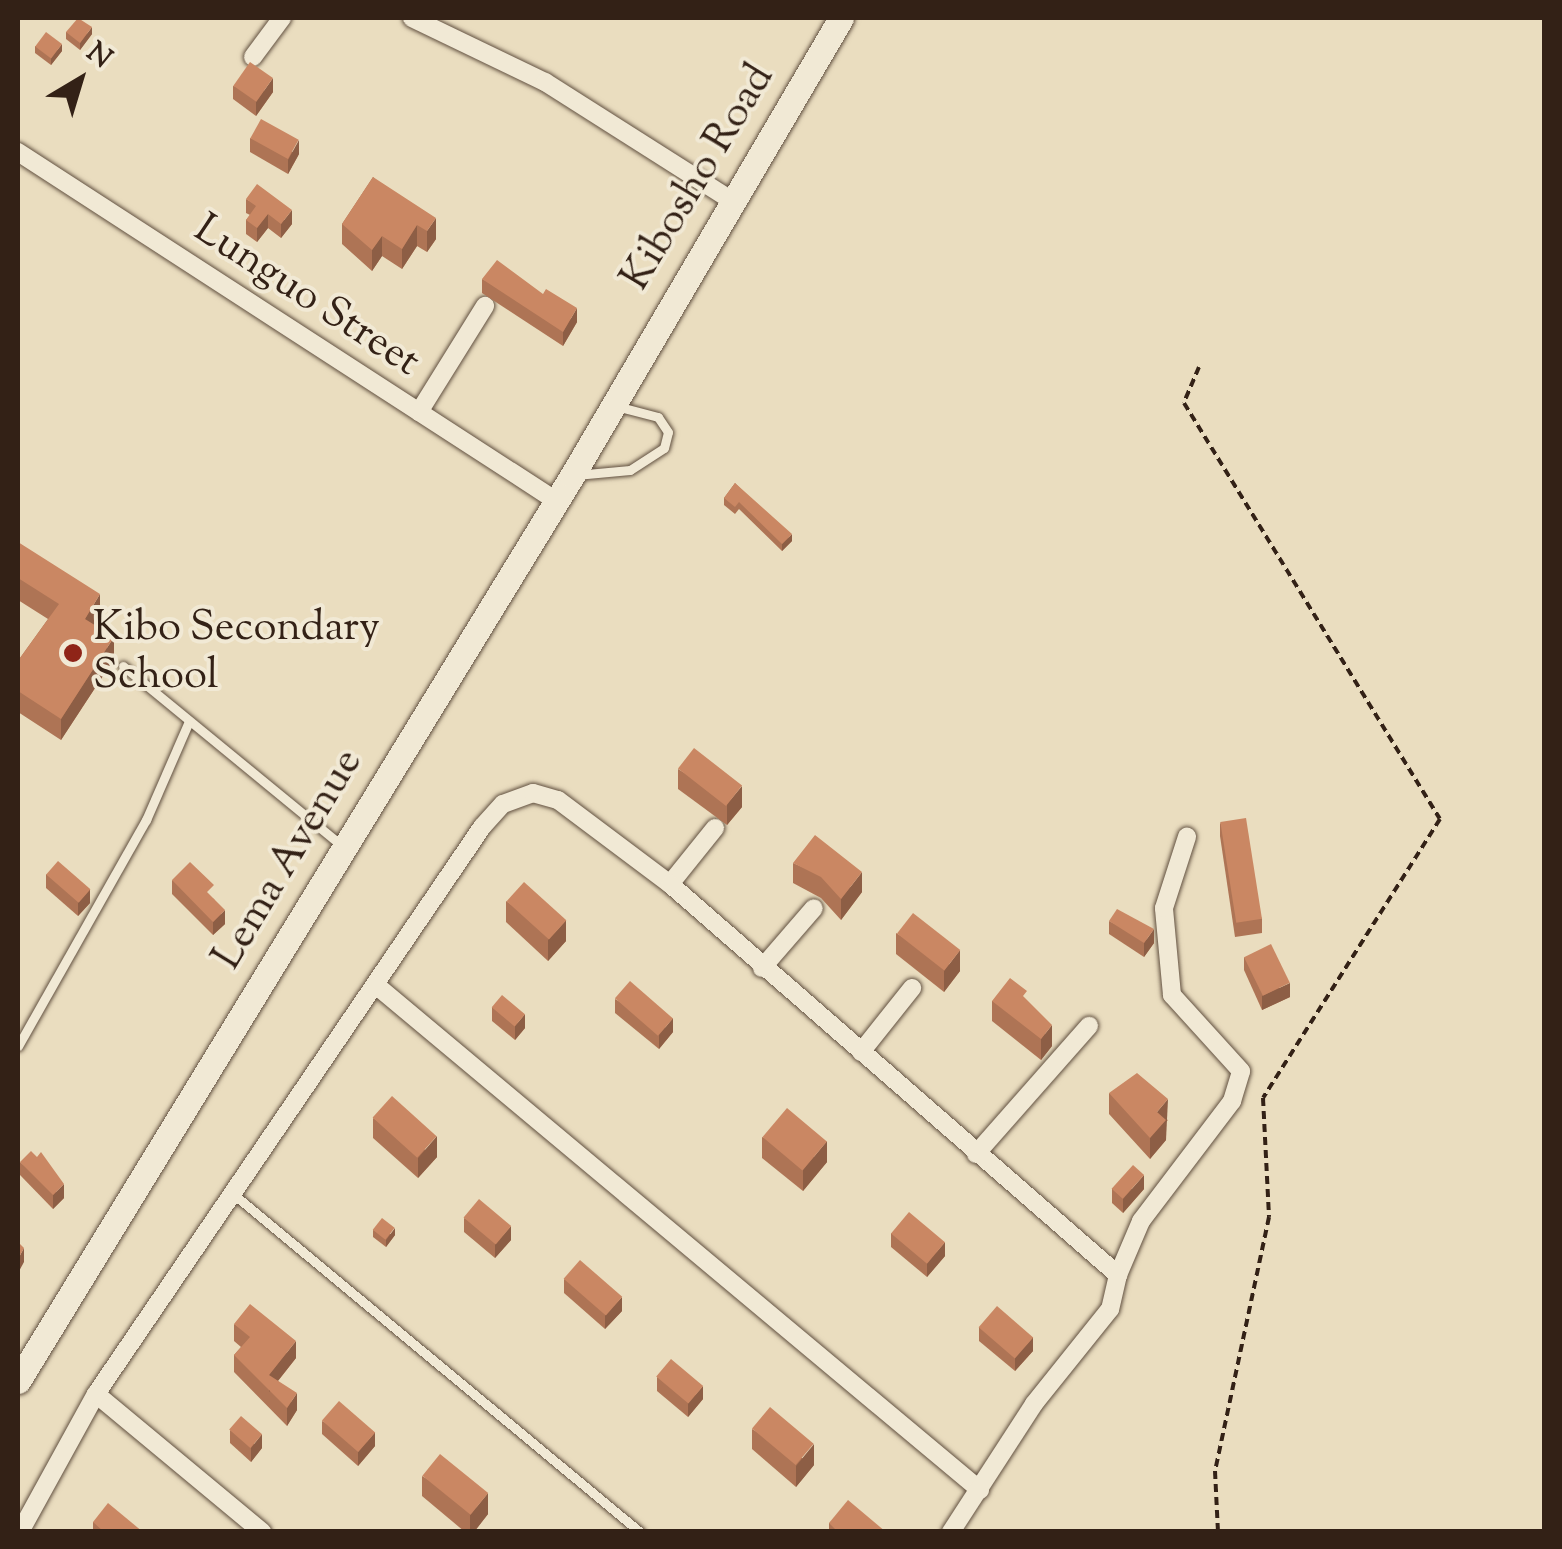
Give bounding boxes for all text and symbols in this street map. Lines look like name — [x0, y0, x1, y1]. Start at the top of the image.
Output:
north arrow — [30, 30, 130, 130]
text: N — [77, 34, 120, 79]
street label: Kibosho Road — [612, 56, 786, 300]
street label: Lunguo Street — [184, 205, 428, 389]
place label: Kibo Secondary School — [93, 604, 380, 702]
marker: Kibo Secondary School — [62, 642, 84, 664]
street label: Lema Avenue — [203, 741, 375, 979]

